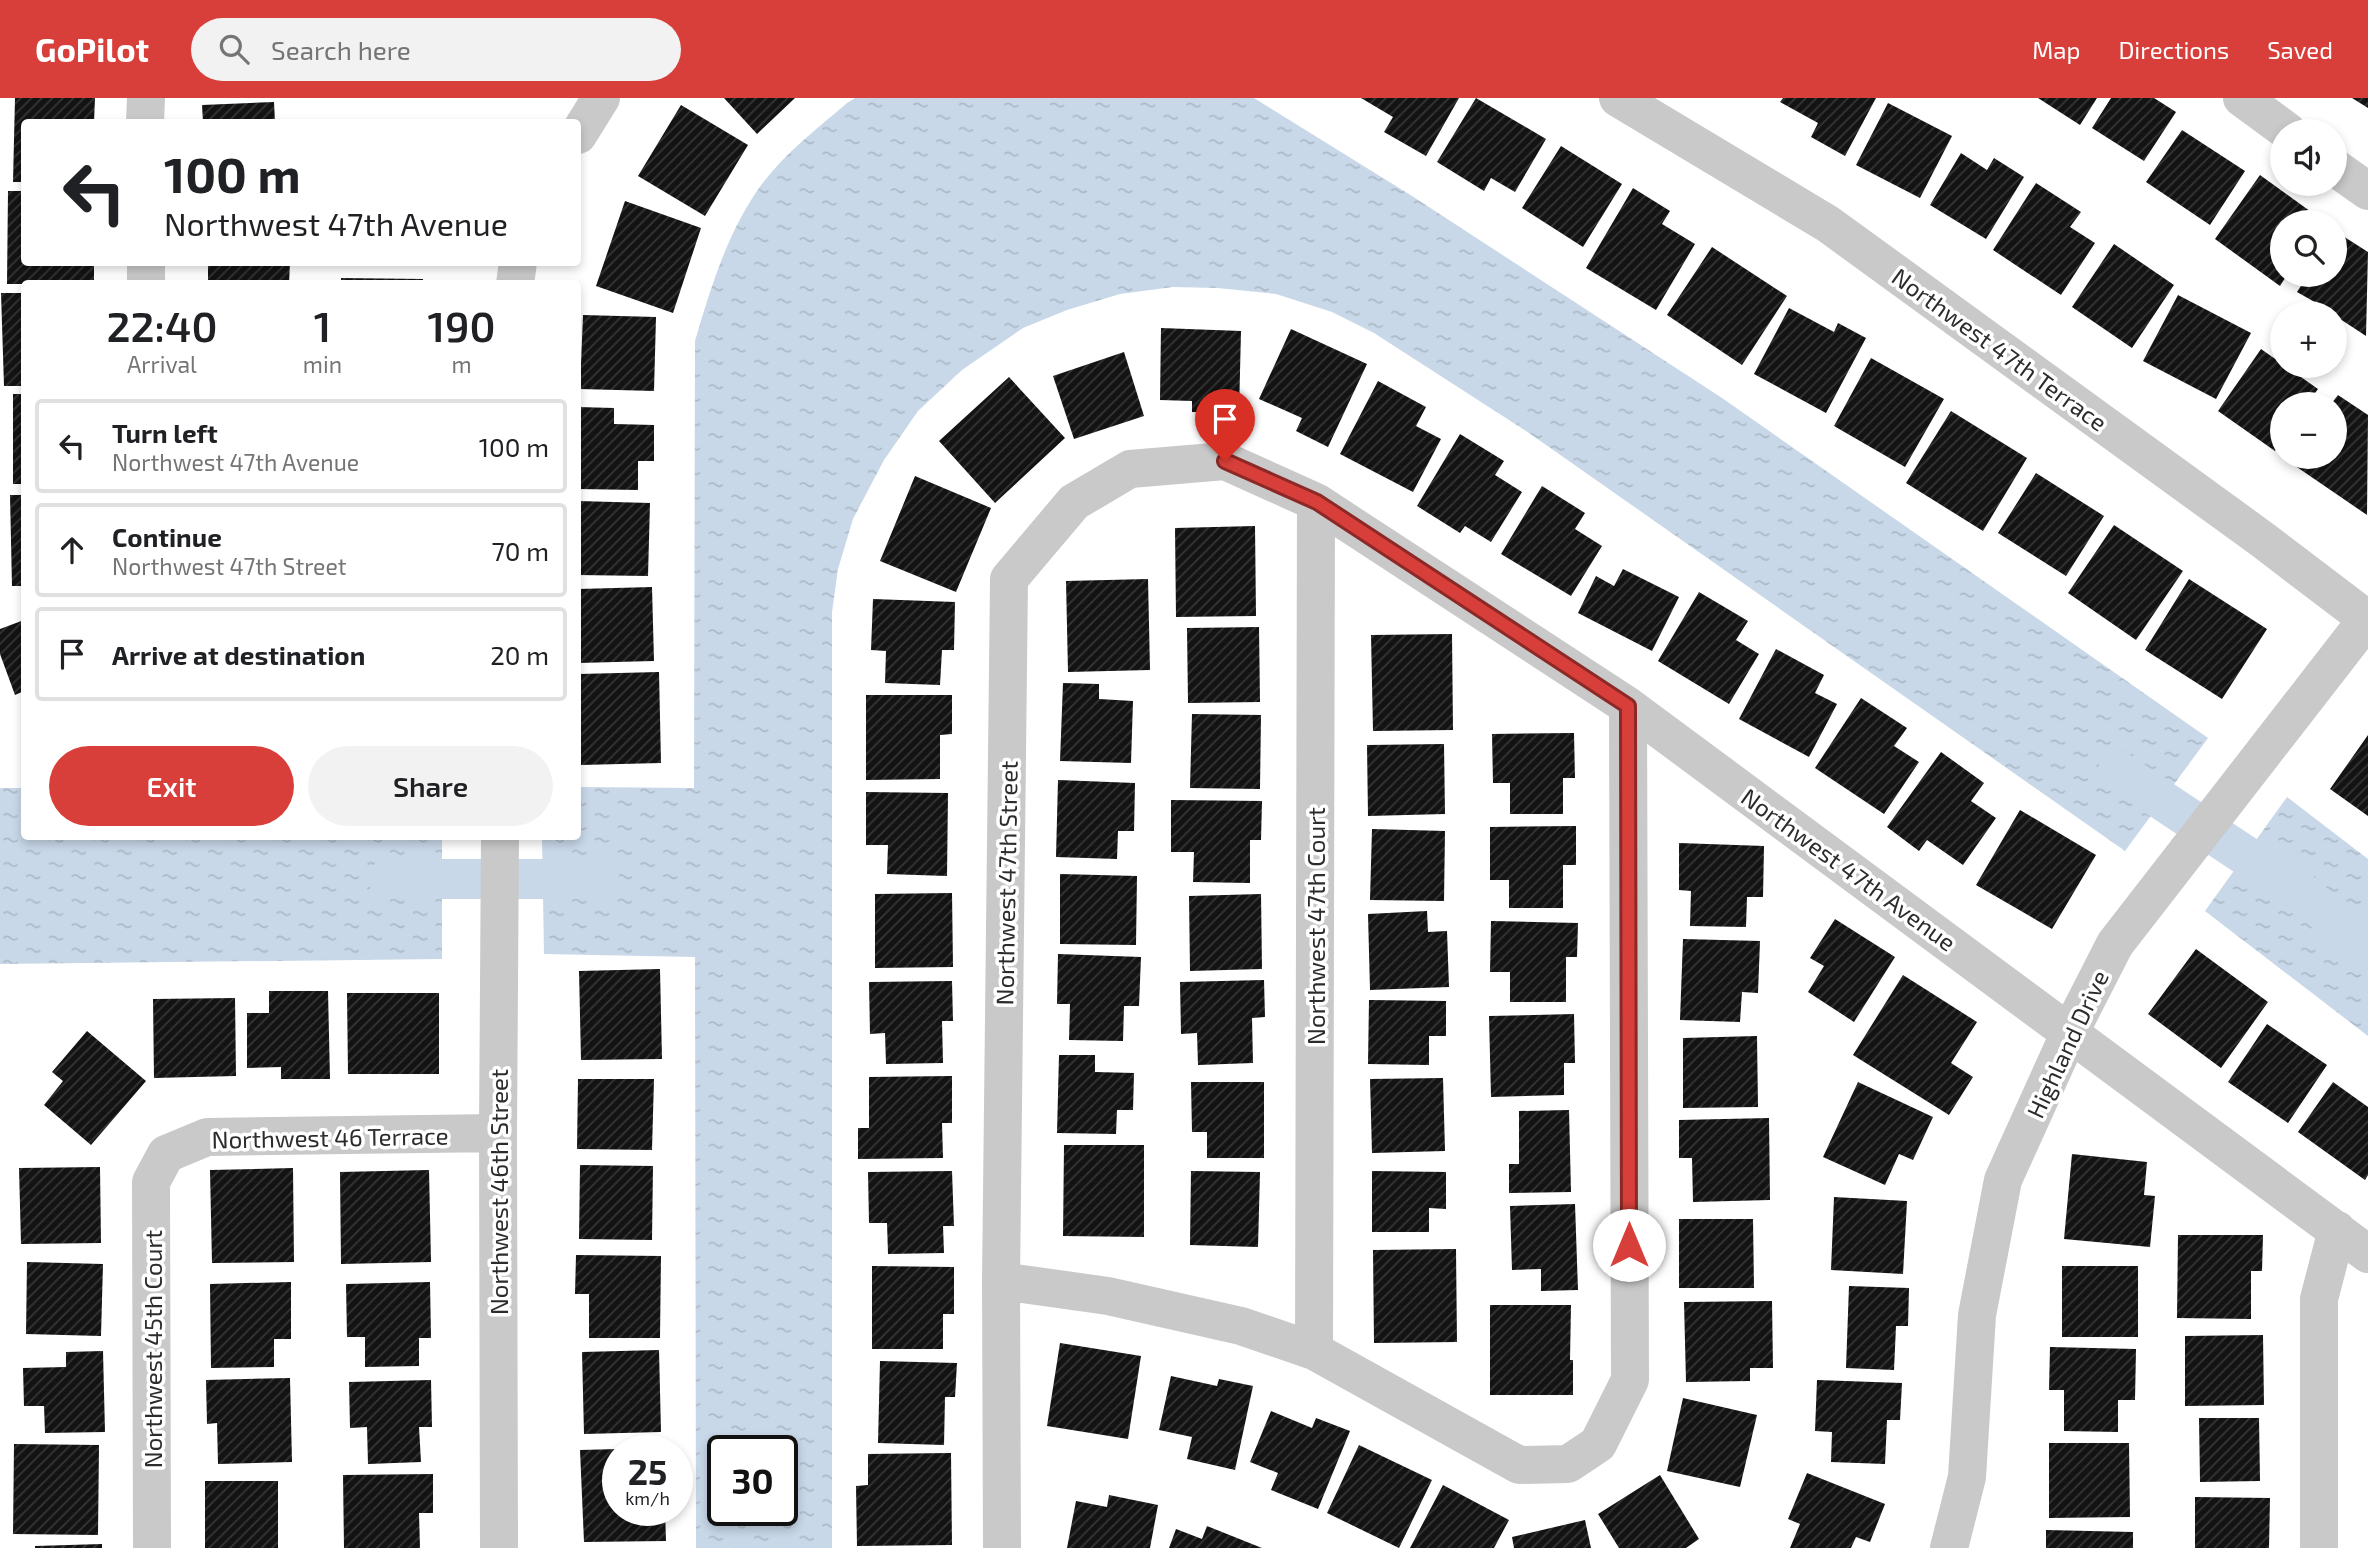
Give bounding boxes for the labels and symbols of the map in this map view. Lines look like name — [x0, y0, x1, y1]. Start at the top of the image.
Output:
street label: Northwest 47th Terrace — [1887, 261, 2113, 437]
pin — [1195, 389, 1255, 461]
street label: Northwest 47th Street — [989, 760, 1023, 1006]
street label: Northwest 47th Avenue — [1736, 781, 1962, 957]
street label: Northwest 47th Court — [1301, 807, 1330, 1045]
street label: Highland Drive — [2020, 966, 2114, 1122]
street label: Northwest 46th Street — [484, 1069, 513, 1315]
street label: Northwest 46 Terrace — [211, 1120, 449, 1154]
position arrow — [1592, 1208, 1666, 1282]
street label: Northwest 45th Court — [138, 1230, 167, 1468]
speed limit sign: 30 — [707, 1435, 798, 1526]

